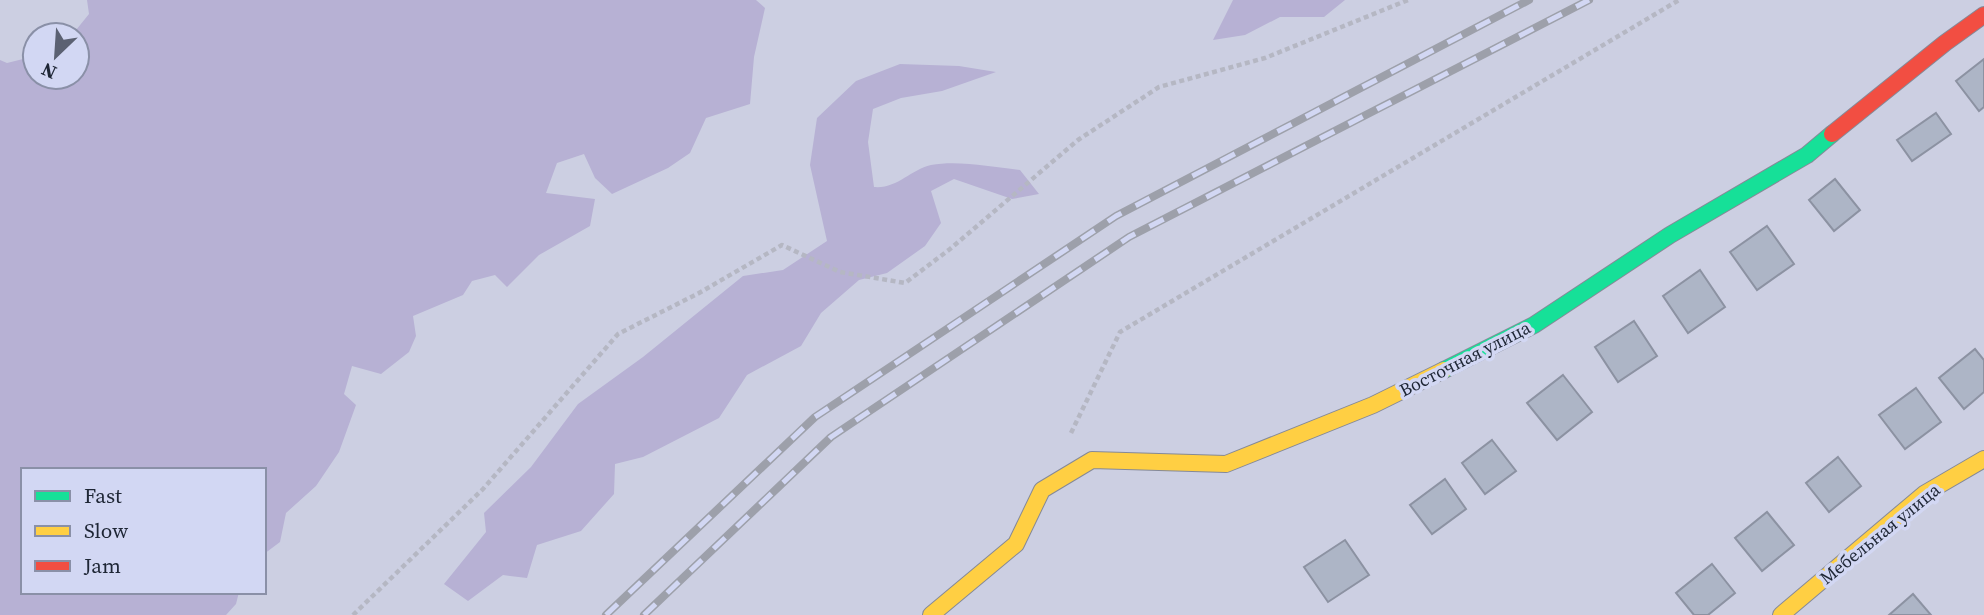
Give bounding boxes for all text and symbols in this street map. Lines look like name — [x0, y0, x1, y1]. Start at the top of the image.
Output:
north arrow — [21, 21, 91, 91]
text: N — [37, 57, 61, 86]
street label: Восточная улица — [1395, 314, 1535, 402]
legend — [21, 468, 266, 594]
street label: Мебельная улица — [1814, 477, 1946, 590]
text: Fast — [84, 481, 122, 510]
text: Slow — [84, 516, 128, 545]
text: Jam — [83, 551, 121, 580]

